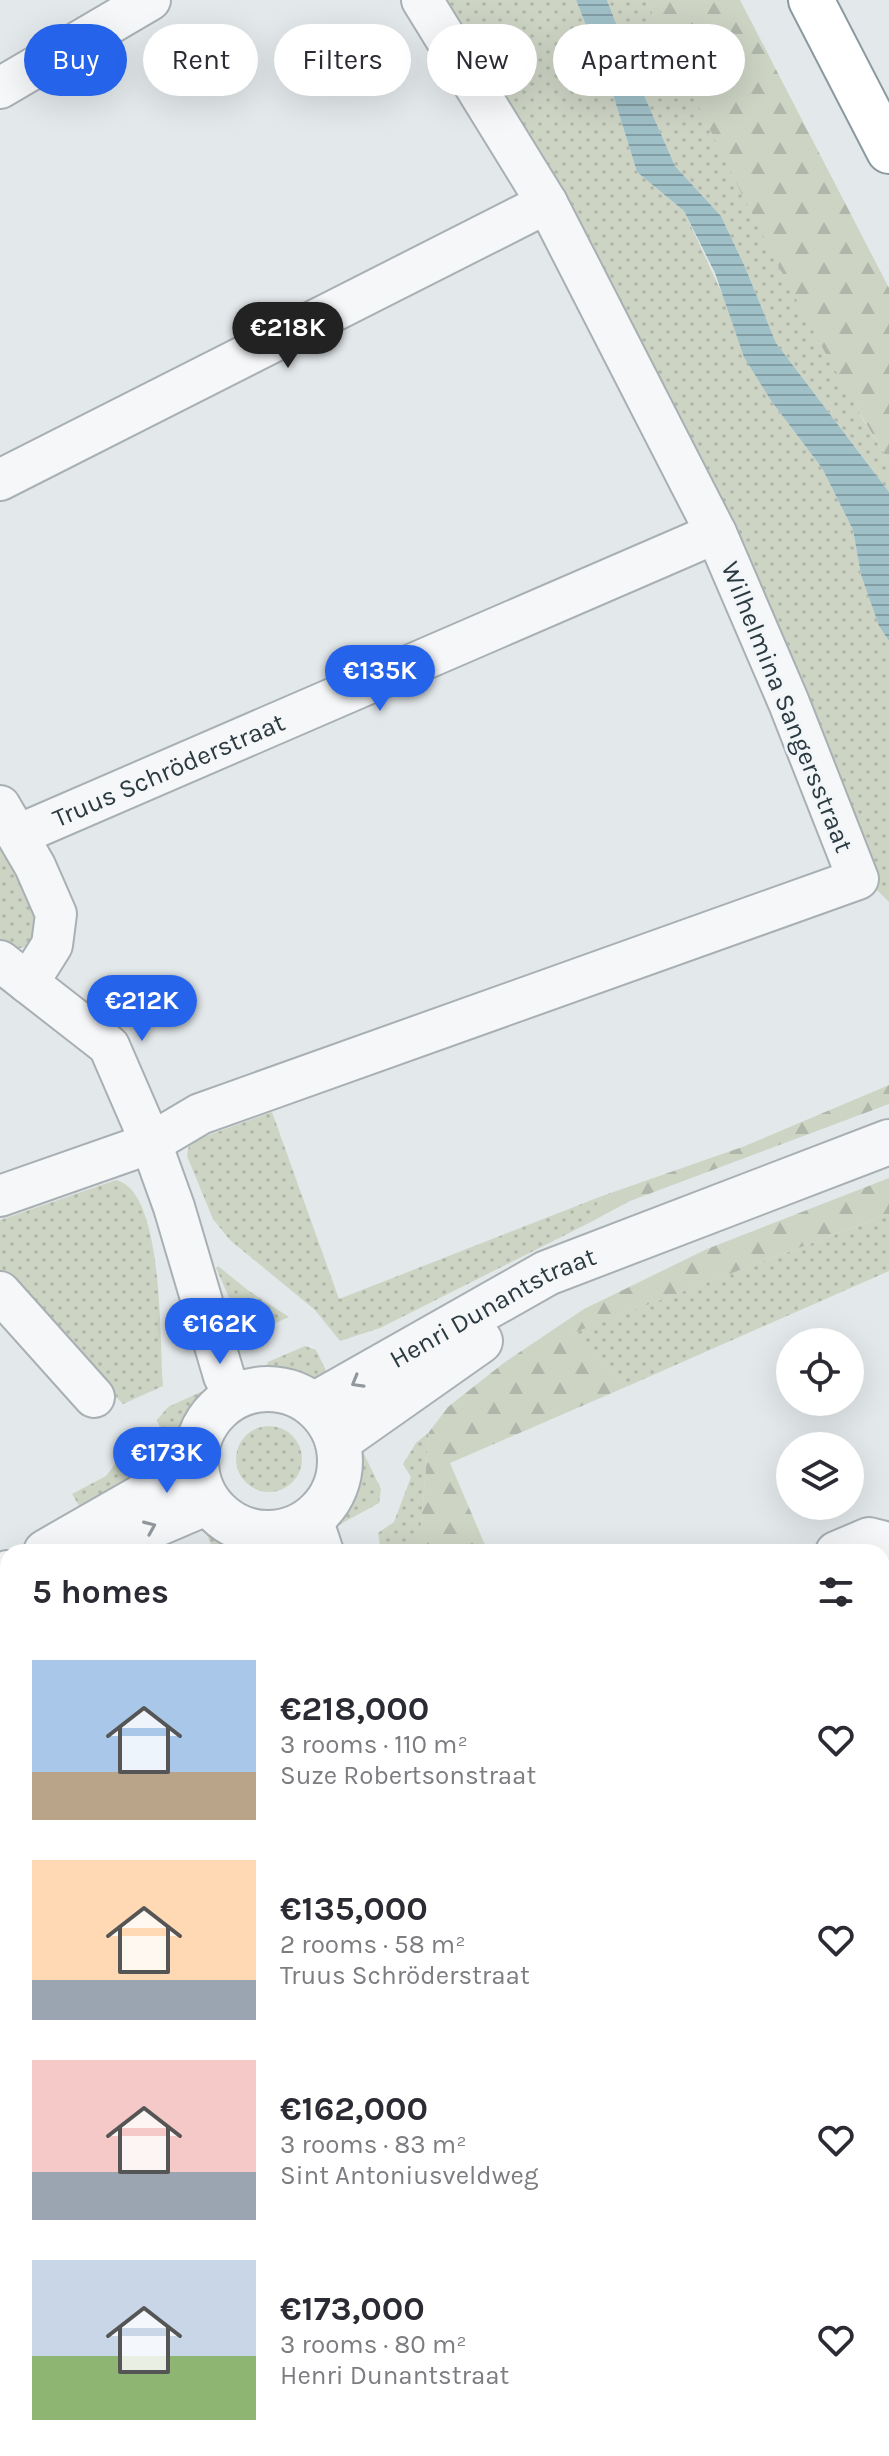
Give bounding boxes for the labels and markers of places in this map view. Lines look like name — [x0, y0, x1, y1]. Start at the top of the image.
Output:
pin: €218K — [232, 302, 344, 370]
pin: €135K — [324, 645, 436, 713]
pin: €212K — [86, 975, 198, 1043]
pin: €162K — [164, 1298, 276, 1366]
pin: €173K — [111, 1427, 223, 1495]

